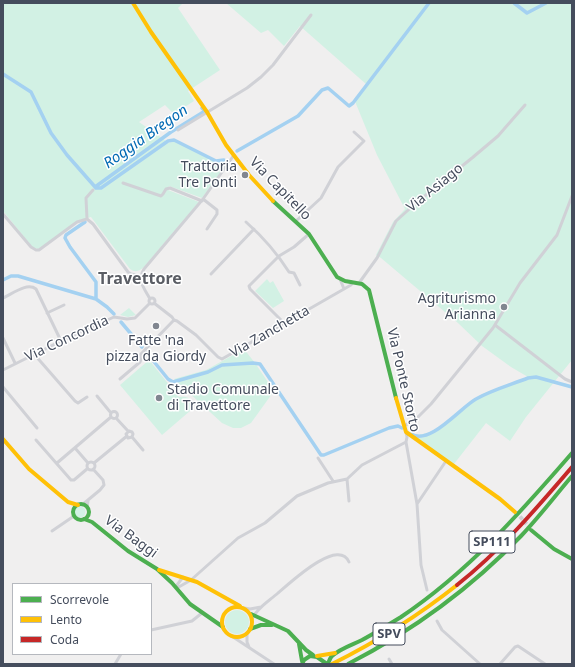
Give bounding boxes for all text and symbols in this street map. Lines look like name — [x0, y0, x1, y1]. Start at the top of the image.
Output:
water label: Roggia Bregon — [100, 101, 192, 173]
street label: Via Capitello — [246, 154, 314, 224]
place label: Trattoria Tre Ponti — [179, 159, 237, 192]
street label: Via Asiago — [403, 160, 467, 216]
marker: Trattoria Tre Ponti — [240, 170, 250, 180]
district label: Travettore — [98, 269, 182, 289]
place label: Agriturismo Arianna — [418, 291, 496, 324]
street label: Via Zanchetta — [227, 302, 313, 362]
marker: Agriturismo Arianna — [499, 302, 509, 312]
street label: Via Concordia — [23, 312, 111, 366]
marker: Fatte 'na pizza da Giordy — [151, 321, 161, 331]
street label: Via Ponte Storto — [383, 326, 423, 434]
place label: Fatte 'na pizza da Giordy — [106, 333, 206, 366]
place label: Stadio Comunale di Travettore — [167, 382, 279, 414]
marker: Stadio Comunale di Travettore — [154, 393, 164, 403]
street label: Via Baggi — [101, 512, 161, 562]
road number: SP111 — [469, 531, 515, 553]
legend — [12, 583, 152, 655]
text: Scorrevole — [50, 591, 109, 608]
text: Lento — [50, 611, 82, 628]
road number: SPV — [373, 623, 405, 645]
text: Coda — [50, 631, 79, 648]

